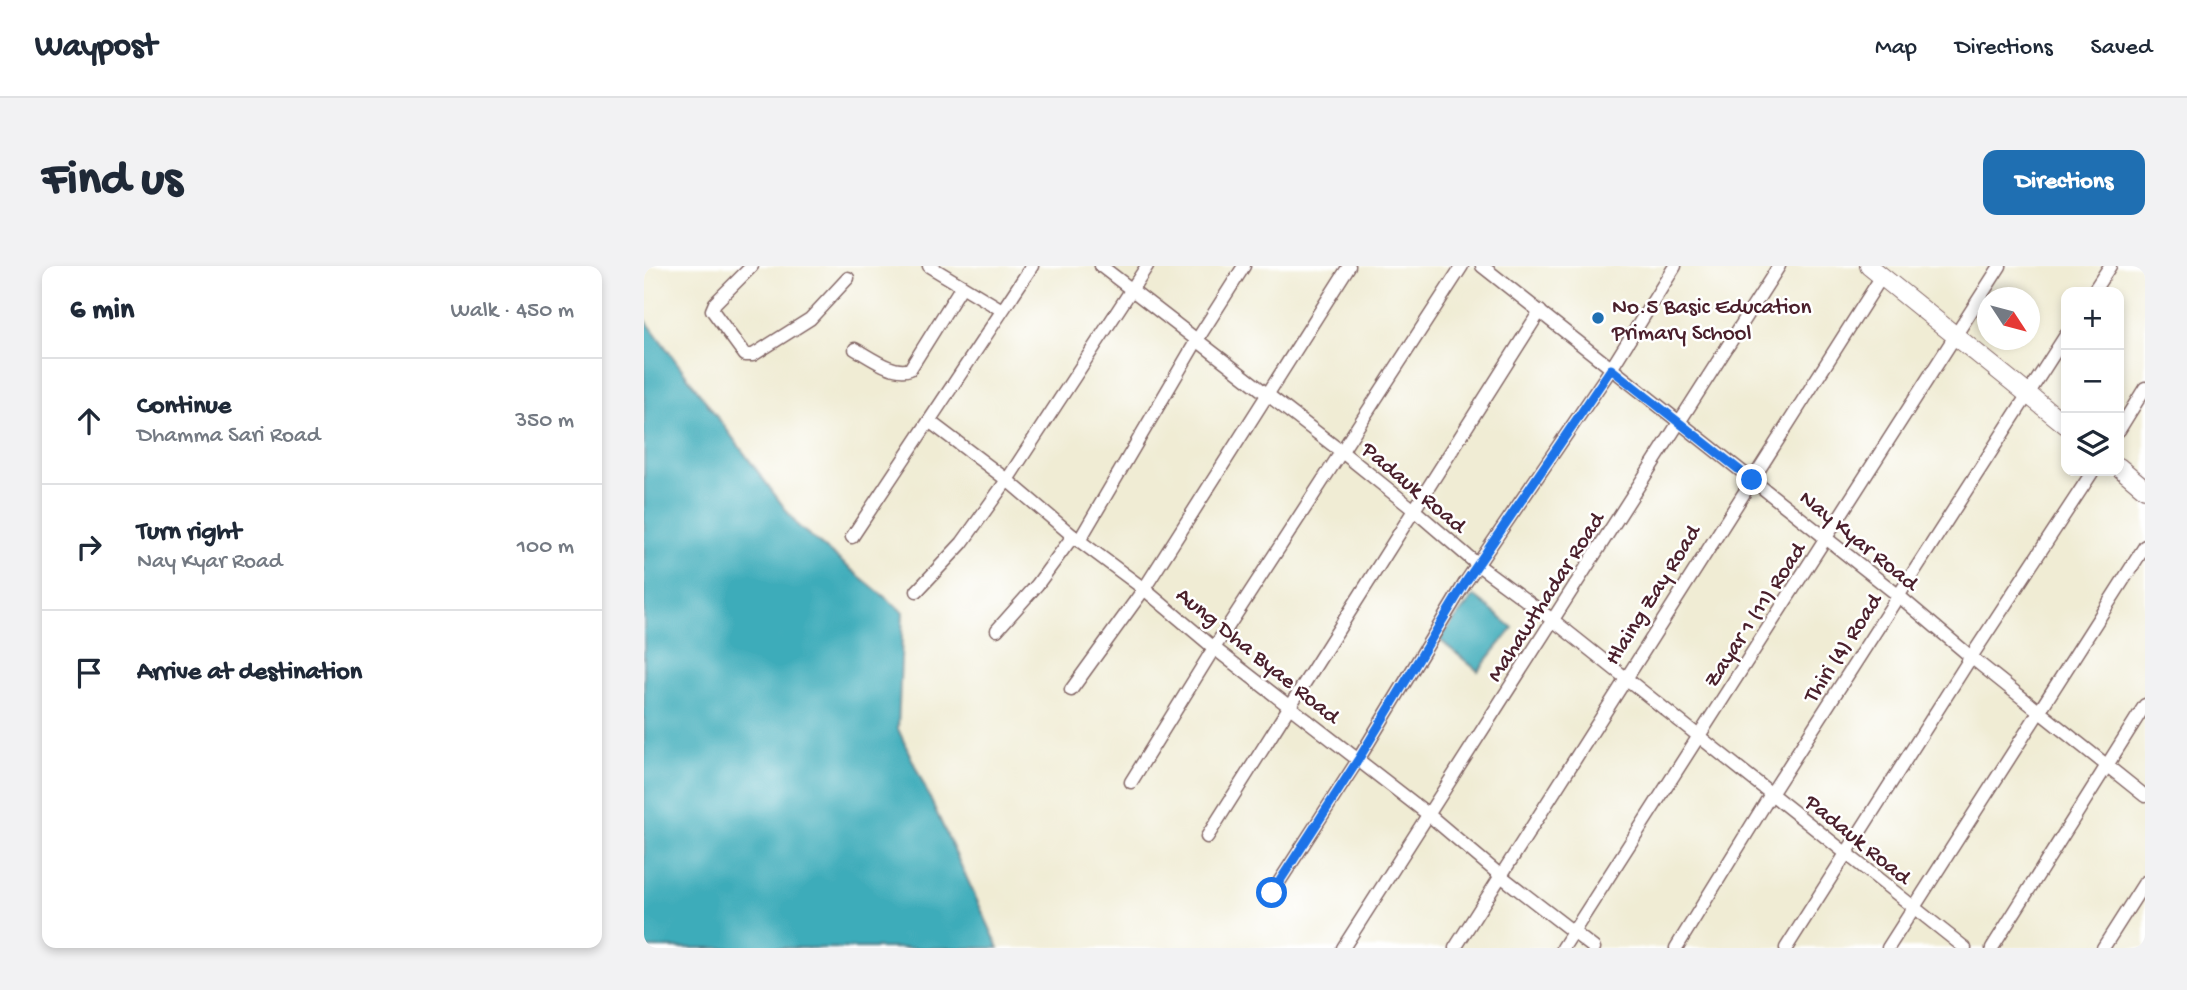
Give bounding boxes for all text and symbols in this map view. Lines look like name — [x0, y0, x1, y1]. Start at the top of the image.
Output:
text: Waypost — [35, 29, 157, 67]
text: Map — [1875, 34, 1917, 63]
text: Directions — [1955, 34, 2053, 63]
text: Saved — [2091, 34, 2152, 63]
button: Directions — [1983, 150, 2145, 215]
text: Find us — [42, 153, 182, 211]
north arrow — [1977, 287, 2040, 350]
map controls — [2061, 287, 2124, 476]
button: + — [2061, 287, 2124, 350]
text: 6 min — [70, 294, 134, 329]
place label: No.5 Basic Education Primary School — [1611, 295, 1811, 348]
text: Walk · 450 m — [450, 298, 574, 325]
marker: No.5 Basic Education Primary School — [1590, 310, 1606, 326]
button: − — [2061, 350, 2124, 413]
text: Continue — [137, 392, 231, 423]
icon: ahead — [70, 402, 108, 440]
text: 350 m — [515, 408, 574, 435]
button: layers — [2061, 413, 2124, 476]
text: Dhamma Sari Road — [137, 423, 320, 450]
street label: Padauk Road — [1354, 436, 1472, 541]
route end — [1736, 464, 1767, 495]
street label: Nay Kyar Road — [1793, 486, 1924, 599]
street label: Mahawthadar Road — [1482, 507, 1613, 688]
text: Turn right — [137, 518, 241, 549]
street label: Hlaing Zay Road — [1600, 520, 1709, 671]
icon: right — [70, 528, 108, 566]
text: 100 m — [517, 534, 574, 561]
street label: Zayar 1 (11) Road — [1699, 537, 1814, 693]
text: Nay Kyar Road — [137, 549, 282, 576]
street label: Aung Dha Byae Road — [1170, 582, 1345, 732]
street label: Thiri (4) Road — [1798, 588, 1890, 710]
icon: arrive — [70, 654, 108, 692]
text: Arrive at destination — [137, 658, 362, 689]
street label: Padauk Road — [1798, 789, 1916, 893]
route start — [1256, 877, 1287, 908]

